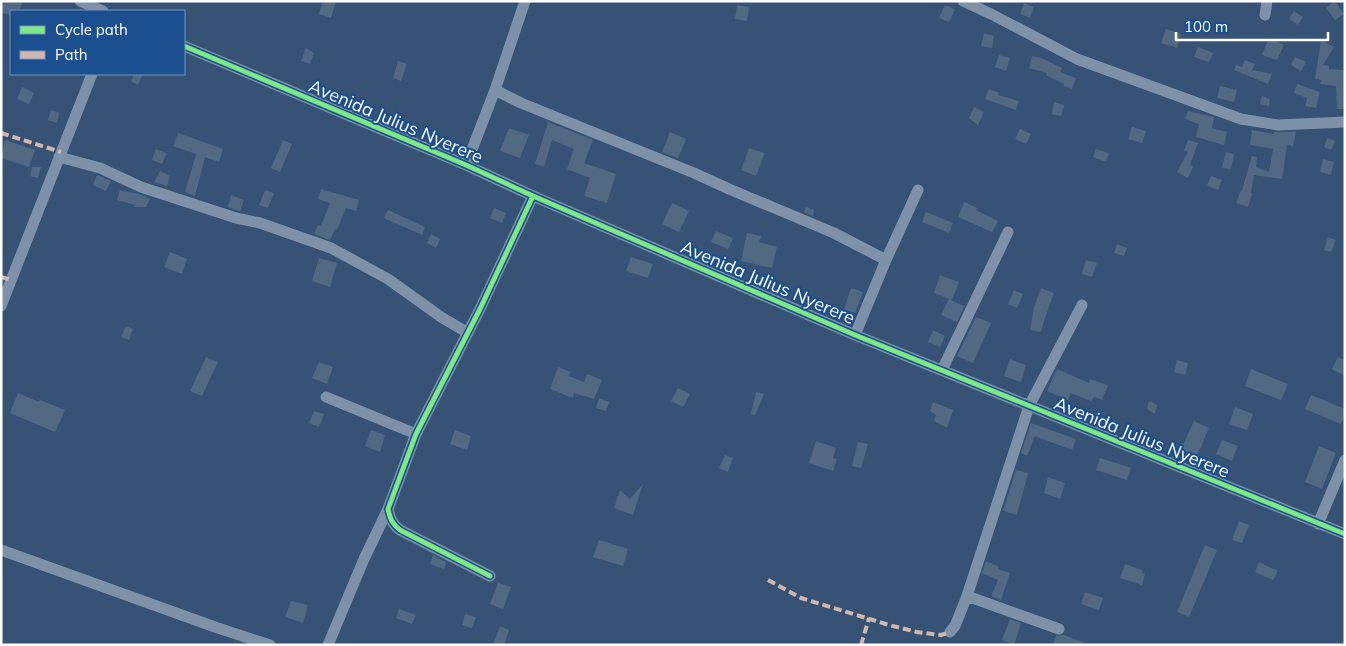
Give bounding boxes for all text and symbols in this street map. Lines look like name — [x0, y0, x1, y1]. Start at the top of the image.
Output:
legend — [10, 10, 185, 75]
scale bar — [1176, 10, 1328, 42]
text: 100 m — [1184, 17, 1228, 36]
text: Cycle path — [55, 20, 128, 39]
text: Path — [55, 45, 87, 64]
street label: Avenida Julius Nyerere — [305, 74, 487, 168]
street label: Avenida Julius Nyerere — [677, 235, 859, 329]
street label: Avenida Julius Nyerere — [1051, 391, 1233, 483]

